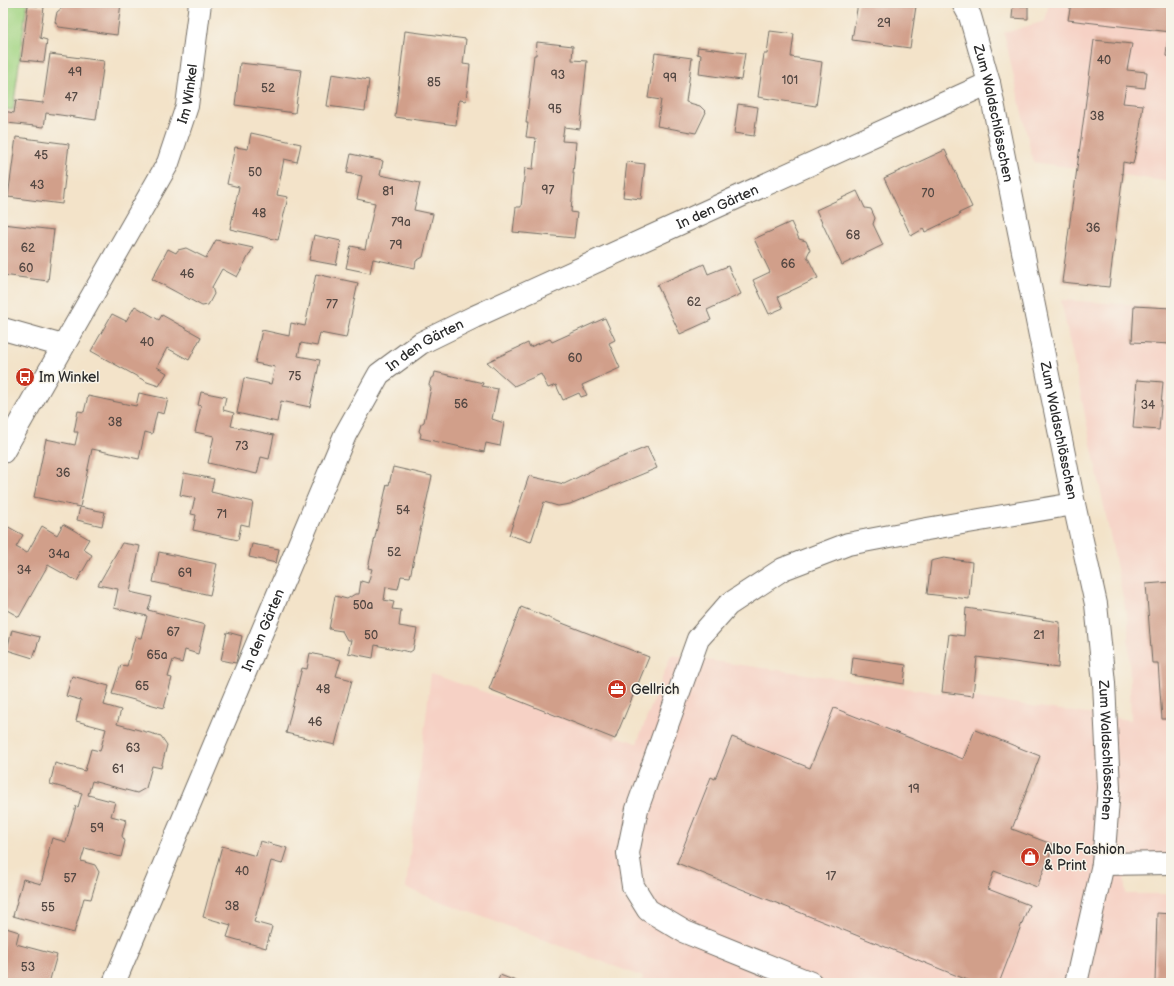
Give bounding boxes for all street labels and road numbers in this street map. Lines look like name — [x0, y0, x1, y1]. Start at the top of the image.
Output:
street label: Zum Waldschlösschen — [969, 42, 1017, 184]
street label: Im Winkel — [174, 63, 201, 126]
street label: In den Gärten — [674, 181, 761, 233]
street label: In den Gärten — [383, 315, 467, 375]
street label: Zum Waldschlösschen — [1036, 359, 1081, 501]
street label: In den Gärten — [238, 586, 288, 674]
street label: Zum Waldschlösschen — [1095, 679, 1117, 821]

